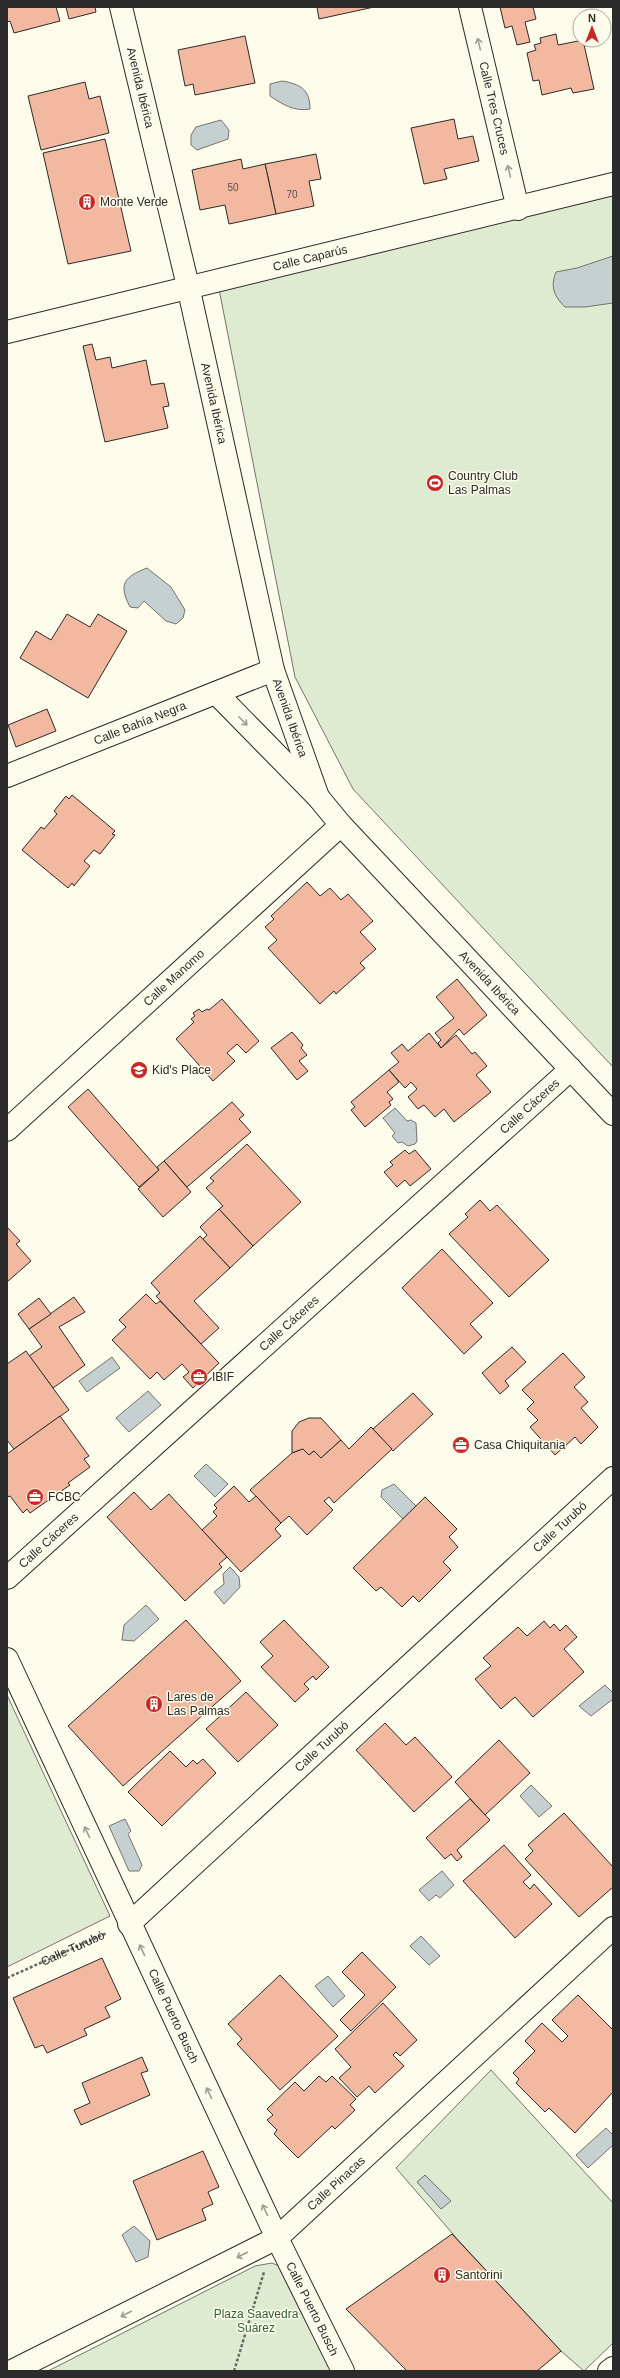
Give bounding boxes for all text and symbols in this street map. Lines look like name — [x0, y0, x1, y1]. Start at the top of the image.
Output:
north arrow — [572, 8, 612, 48]
text: N — [588, 12, 596, 24]
one-way arrow — [475, 38, 483, 51]
street label: Avenida Ibérica — [124, 46, 157, 130]
street label: Calle Tres Cruces — [476, 60, 512, 156]
one-way arrow — [505, 165, 512, 178]
house number: 50 — [227, 182, 239, 193]
house number: 70 — [286, 189, 298, 200]
building icon: Monte Verde — [77, 192, 97, 212]
place label: Monte Verde — [100, 195, 168, 209]
street label: Calle Caparús — [271, 242, 349, 274]
street label: Avenida Ibérica — [198, 361, 230, 445]
place label: Country Club Las Palmas — [448, 469, 518, 497]
sports icon: Country Club Las Palmas — [425, 473, 445, 493]
street label: Avenida Ibérica — [270, 677, 310, 759]
street label: Calle Bahía Negra — [92, 698, 188, 748]
one-way arrow — [238, 716, 248, 726]
street label: Calle Manomo — [141, 946, 207, 1009]
street label: Avenida Ibérica — [456, 948, 523, 1018]
school or university icon: Kid's Place — [129, 1060, 149, 1080]
place label: Kid's Place — [152, 1063, 211, 1077]
street label: Calle Cáceres — [497, 1076, 562, 1137]
street label: Calle Cáceres — [256, 1293, 322, 1354]
office icon: IBIF — [189, 1367, 209, 1387]
place label: IBIF — [212, 1370, 234, 1384]
office icon: Casa Chiquitania — [451, 1435, 471, 1455]
place label: Casa Chiquitania — [474, 1438, 566, 1452]
office icon: FCBC — [25, 1487, 45, 1507]
place label: FCBC — [48, 1490, 81, 1504]
street label: Calle Turubó — [530, 1498, 590, 1555]
street label: Calle Cáceres — [16, 1510, 81, 1571]
place label: Lares de Las Palmas — [167, 1690, 230, 1718]
building icon: Lares de Las Palmas — [144, 1694, 164, 1714]
street label: Calle Turubó — [292, 1718, 352, 1775]
one-way arrow — [83, 1826, 90, 1838]
street label: Calle Turubó — [39, 1928, 107, 1969]
one-way arrow — [138, 1944, 145, 1956]
street label: Calle Puerto Busch — [145, 1967, 202, 2066]
one-way arrow — [205, 2087, 212, 2099]
street label: Calle Pinacas — [304, 2153, 368, 2213]
one-way arrow — [260, 2205, 268, 2217]
one-way arrow — [237, 2252, 249, 2259]
street label: Calle Puerto Busch — [283, 2260, 341, 2358]
building icon: Santorini — [432, 2265, 452, 2285]
place label: Santorini — [455, 2268, 502, 2282]
park label: Plaza Saavedra Suárez — [214, 2307, 299, 2335]
one-way arrow — [121, 2310, 133, 2318]

